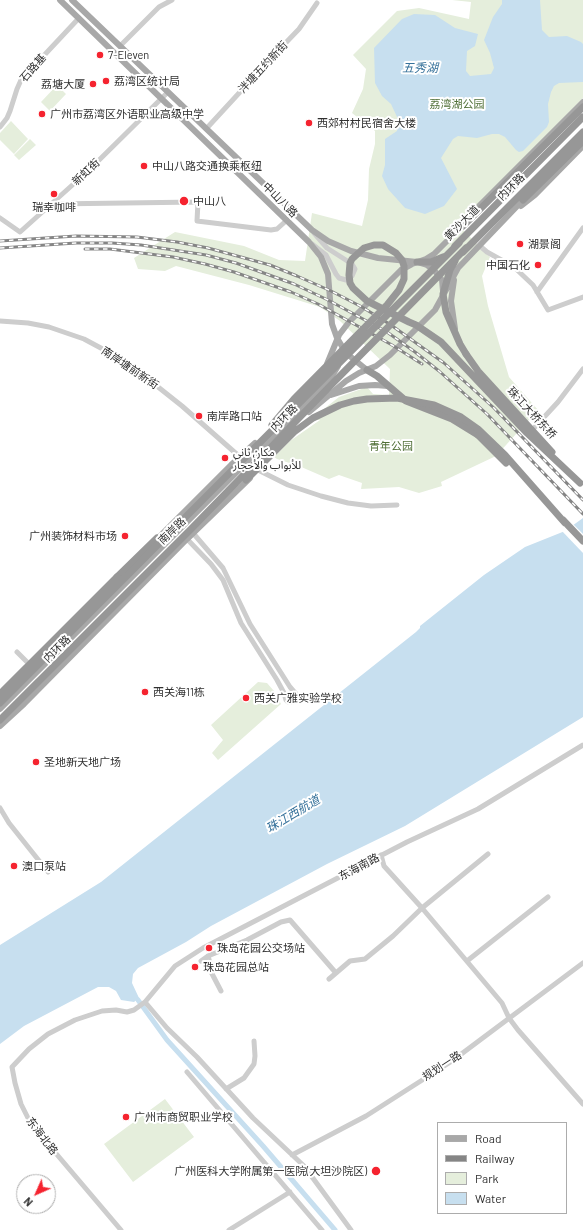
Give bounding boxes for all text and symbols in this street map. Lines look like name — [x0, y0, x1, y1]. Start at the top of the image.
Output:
street label: 泮塘五约新街 — [236, 38, 290, 96]
place label: 7-Eleven — [108, 48, 149, 62]
marker: 7-Eleven — [95, 50, 105, 60]
street label: 石路基 — [17, 51, 49, 85]
water label: 五秀湖 — [402, 61, 438, 75]
place label: 荔湾区统计局 — [114, 74, 180, 88]
marker: 荔湾区统计局 — [101, 76, 111, 86]
place label: 荔塘大厦 — [41, 77, 85, 91]
marker: 荔塘大厦 — [88, 79, 98, 89]
park label: 荔湾湖公园 — [430, 97, 484, 111]
place label: 广州市荔湾区外语职业高级中学 — [50, 107, 204, 121]
marker: 广州市荔湾区外语职业高级中学 — [37, 109, 47, 119]
place label: 西郊村村民宿舍大楼 — [317, 116, 416, 130]
marker: 西郊村村民宿舍大楼 — [304, 118, 314, 128]
street label: 新虹街 — [69, 156, 103, 188]
place label: 中山八路交通换乘枢纽 — [152, 159, 262, 173]
marker: 中山八路交通换乘枢纽 — [139, 161, 149, 171]
street label: 内环路 — [495, 171, 527, 203]
street label: 中山八路 — [260, 180, 300, 220]
marker: 瑞幸咖啡 — [49, 189, 59, 199]
place label: 中山八 — [193, 194, 226, 208]
marker: 中山八 — [178, 195, 190, 207]
place label: 瑞幸咖啡 — [32, 200, 76, 214]
street label: 黄沙大道 — [442, 203, 482, 243]
place label: 湖景阁 — [528, 237, 561, 251]
marker: 湖景阁 — [515, 239, 525, 249]
place label: 中国石化 — [486, 258, 530, 272]
marker: 中国石化 — [533, 260, 543, 270]
street label: 南岸塘前新街 — [99, 344, 161, 392]
street label: 珠江大桥东桥 — [505, 384, 559, 442]
street label: 内环路 — [268, 402, 300, 434]
place label: 南岸路口站 — [207, 409, 262, 423]
marker: 南岸路口站 — [194, 411, 204, 421]
park label: 青年公园 — [369, 439, 413, 453]
place label: مكان ثاني للأبواب والأحجار — [233, 445, 301, 471]
marker: مكان ثاني للأبواب والأحجار — [220, 453, 230, 463]
street label: 南岸路 — [156, 515, 188, 547]
place label: 广州装饰材料市场 — [29, 529, 117, 543]
marker: 广州装饰材料市场 — [120, 531, 130, 541]
street label: 内环路 — [41, 633, 73, 665]
place label: 西关海11栋 — [153, 685, 205, 699]
marker: 西关海11栋 — [140, 687, 150, 697]
place label: 西关广雅实验学校 — [254, 691, 342, 705]
marker: 西关广雅实验学校 — [241, 693, 251, 703]
place label: 圣地新天地广场 — [44, 755, 121, 769]
marker: 圣地新天地广场 — [31, 757, 41, 767]
water label: 珠江西航道 — [264, 792, 322, 836]
street label: 东海南路 — [336, 851, 382, 883]
place label: 澳口泵站 — [22, 859, 66, 873]
marker: 澳口泵站 — [9, 861, 19, 871]
place label: 珠岛花园公交场站 — [217, 941, 305, 955]
marker: 珠岛花园公交场站 — [204, 943, 214, 953]
place label: 珠岛花园总站 — [203, 960, 269, 974]
marker: 珠岛花园总站 — [190, 962, 200, 972]
street label: 规划一路 — [420, 1048, 464, 1084]
place label: 广州市商贸职业学校 — [134, 1110, 233, 1124]
marker: 广州市商贸职业学校 — [121, 1112, 131, 1122]
street label: 东海北路 — [23, 1114, 61, 1158]
legend — [437, 1122, 567, 1214]
text: Road — [475, 1131, 502, 1145]
text: Railway — [475, 1151, 514, 1165]
place label: 广州医科大学附属第一医院(大坦沙院区) — [174, 1164, 367, 1178]
marker: 广州医科大学附属第一医院(大坦沙院区) — [370, 1165, 382, 1177]
text: Park — [475, 1171, 499, 1185]
north arrow — [16, 1174, 56, 1214]
text: Water — [475, 1191, 506, 1205]
text: N — [21, 1195, 35, 1209]

